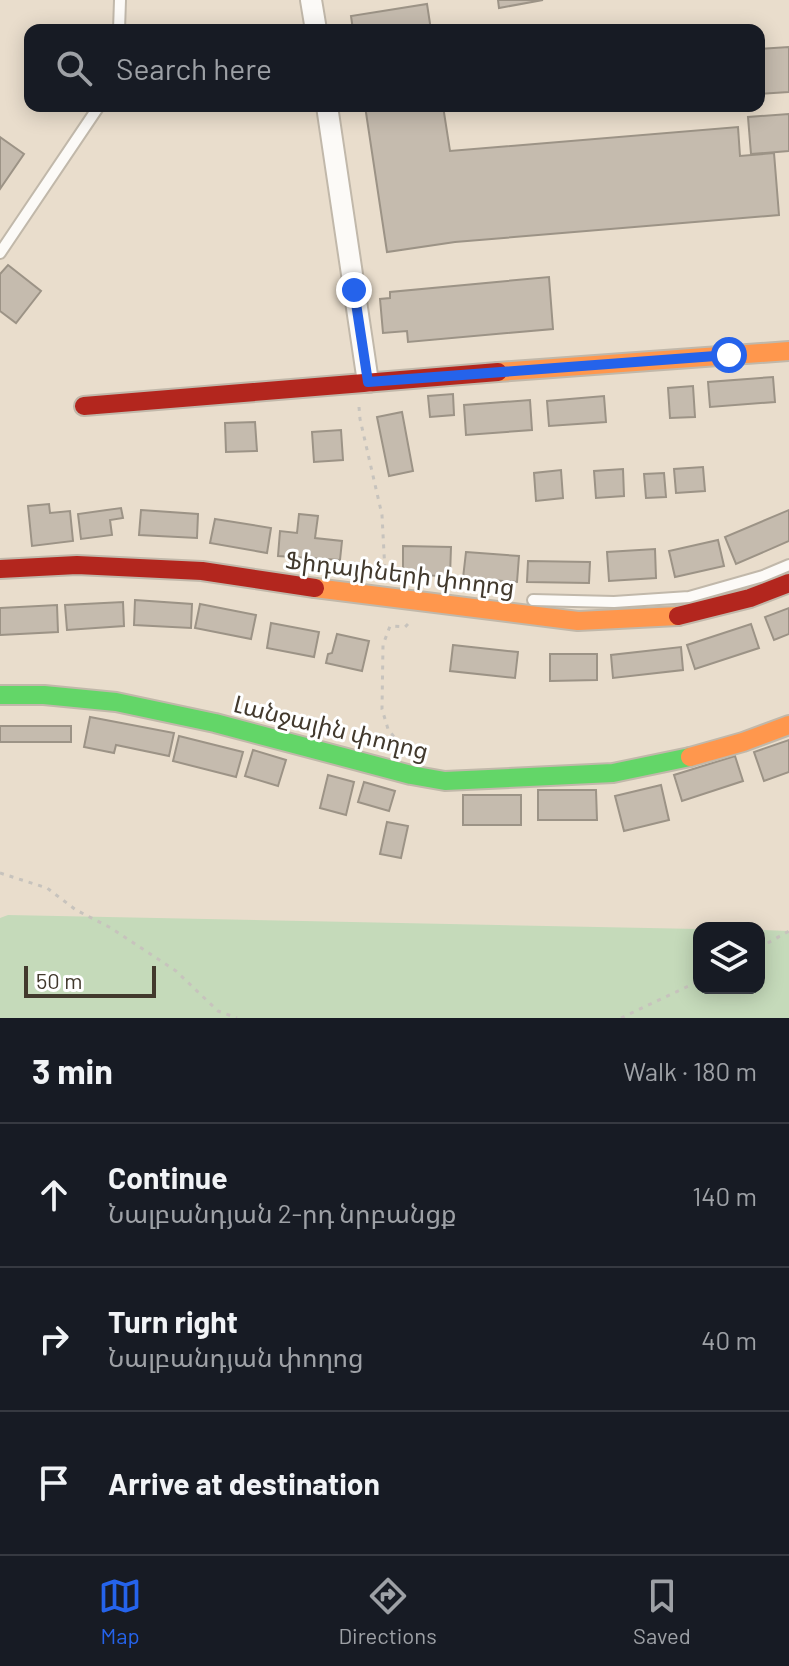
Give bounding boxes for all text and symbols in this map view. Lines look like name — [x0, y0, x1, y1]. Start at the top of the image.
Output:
search box — [24, 24, 765, 112]
icon: search — [52, 46, 96, 90]
text: Search here — [116, 50, 272, 86]
route end — [336, 272, 372, 308]
route start — [711, 337, 747, 373]
street label: Ֆիդայիների փողոց — [284, 544, 516, 602]
street label: Լանջային փողոց — [231, 688, 432, 766]
map controls — [693, 922, 765, 994]
button: layers — [693, 922, 765, 994]
scale bar — [24, 962, 156, 998]
text: 50 m — [36, 967, 82, 993]
text: 3 min — [32, 1050, 113, 1091]
text: Walk · 180 m — [623, 1055, 757, 1086]
text: Continue — [108, 1159, 228, 1195]
icon: ahead — [32, 1173, 76, 1217]
text: 140 m — [692, 1180, 757, 1211]
text: Նալբանդյան 2-րդ նրբանցք — [108, 1197, 457, 1228]
text: Turn right — [108, 1303, 238, 1339]
icon: right — [32, 1317, 76, 1361]
text: 40 m — [701, 1324, 757, 1355]
text: Նալբանդյան փողոց — [108, 1341, 364, 1372]
icon: arrive — [32, 1461, 76, 1505]
text: Arrive at destination — [108, 1465, 380, 1501]
tab: Map — [98, 1574, 142, 1648]
tab: Directions — [338, 1574, 437, 1648]
tab: Saved — [633, 1574, 691, 1648]

